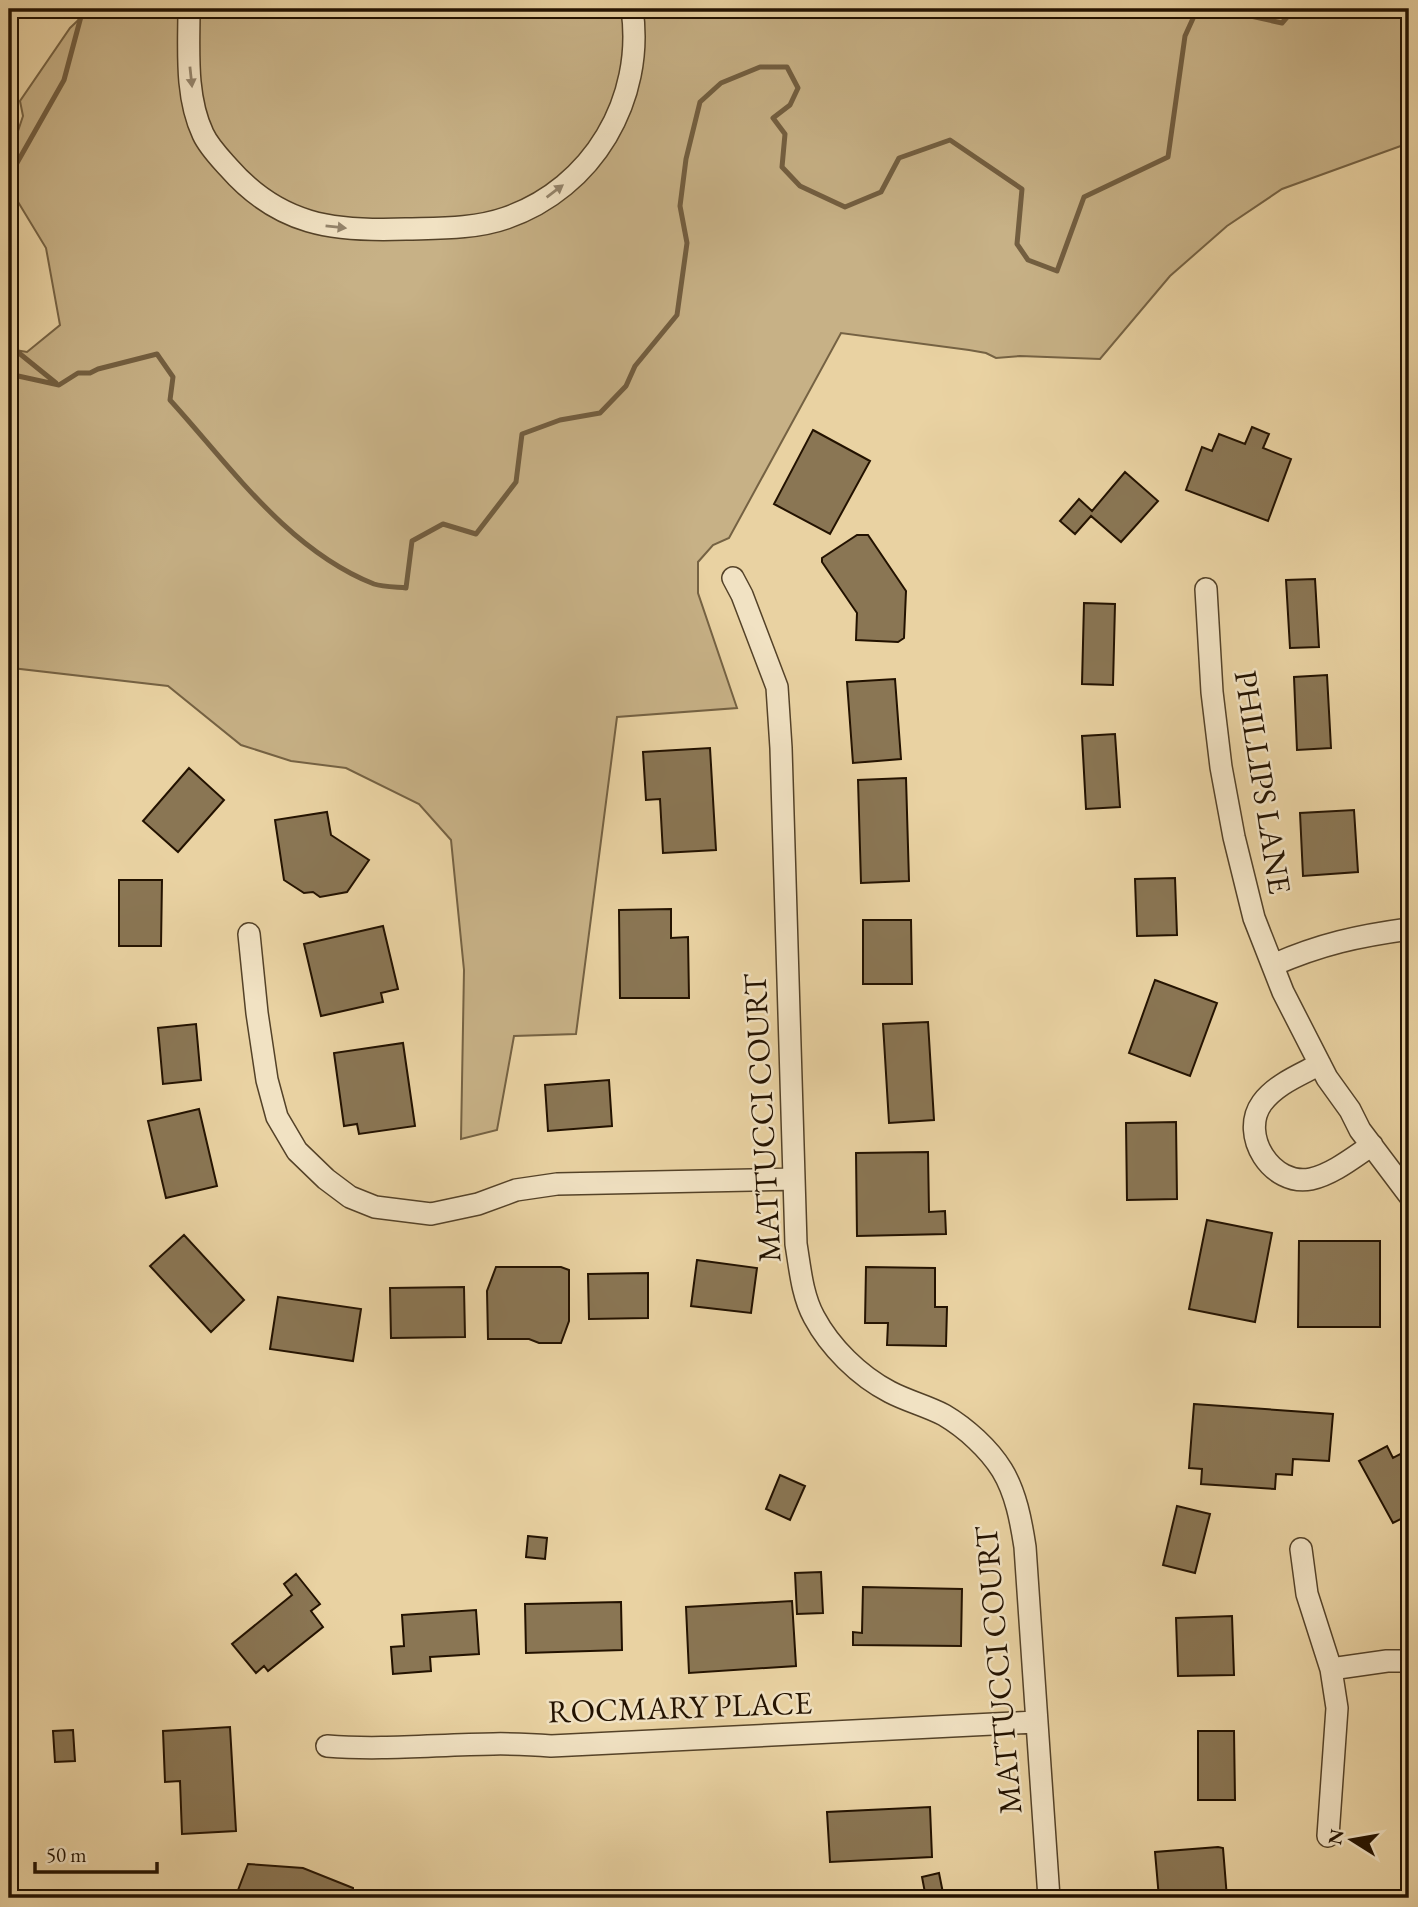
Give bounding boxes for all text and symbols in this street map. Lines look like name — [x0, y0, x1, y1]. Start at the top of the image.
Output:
one-way arrow — [185, 66, 196, 88]
one-way arrow — [546, 183, 564, 198]
one-way arrow — [325, 222, 347, 233]
street label: PHILLIPS LANE — [1225, 667, 1301, 897]
street label: MATTUCCI COURT — [733, 972, 791, 1263]
street label: MATTUCCI COURT — [964, 1524, 1032, 1816]
street label: ROCMARY PLACE — [547, 1681, 813, 1733]
north arrow — [1316, 1806, 1386, 1876]
text: N — [1322, 1826, 1350, 1847]
scale bar — [35, 1830, 158, 1874]
text: 50 m — [46, 1841, 87, 1868]

